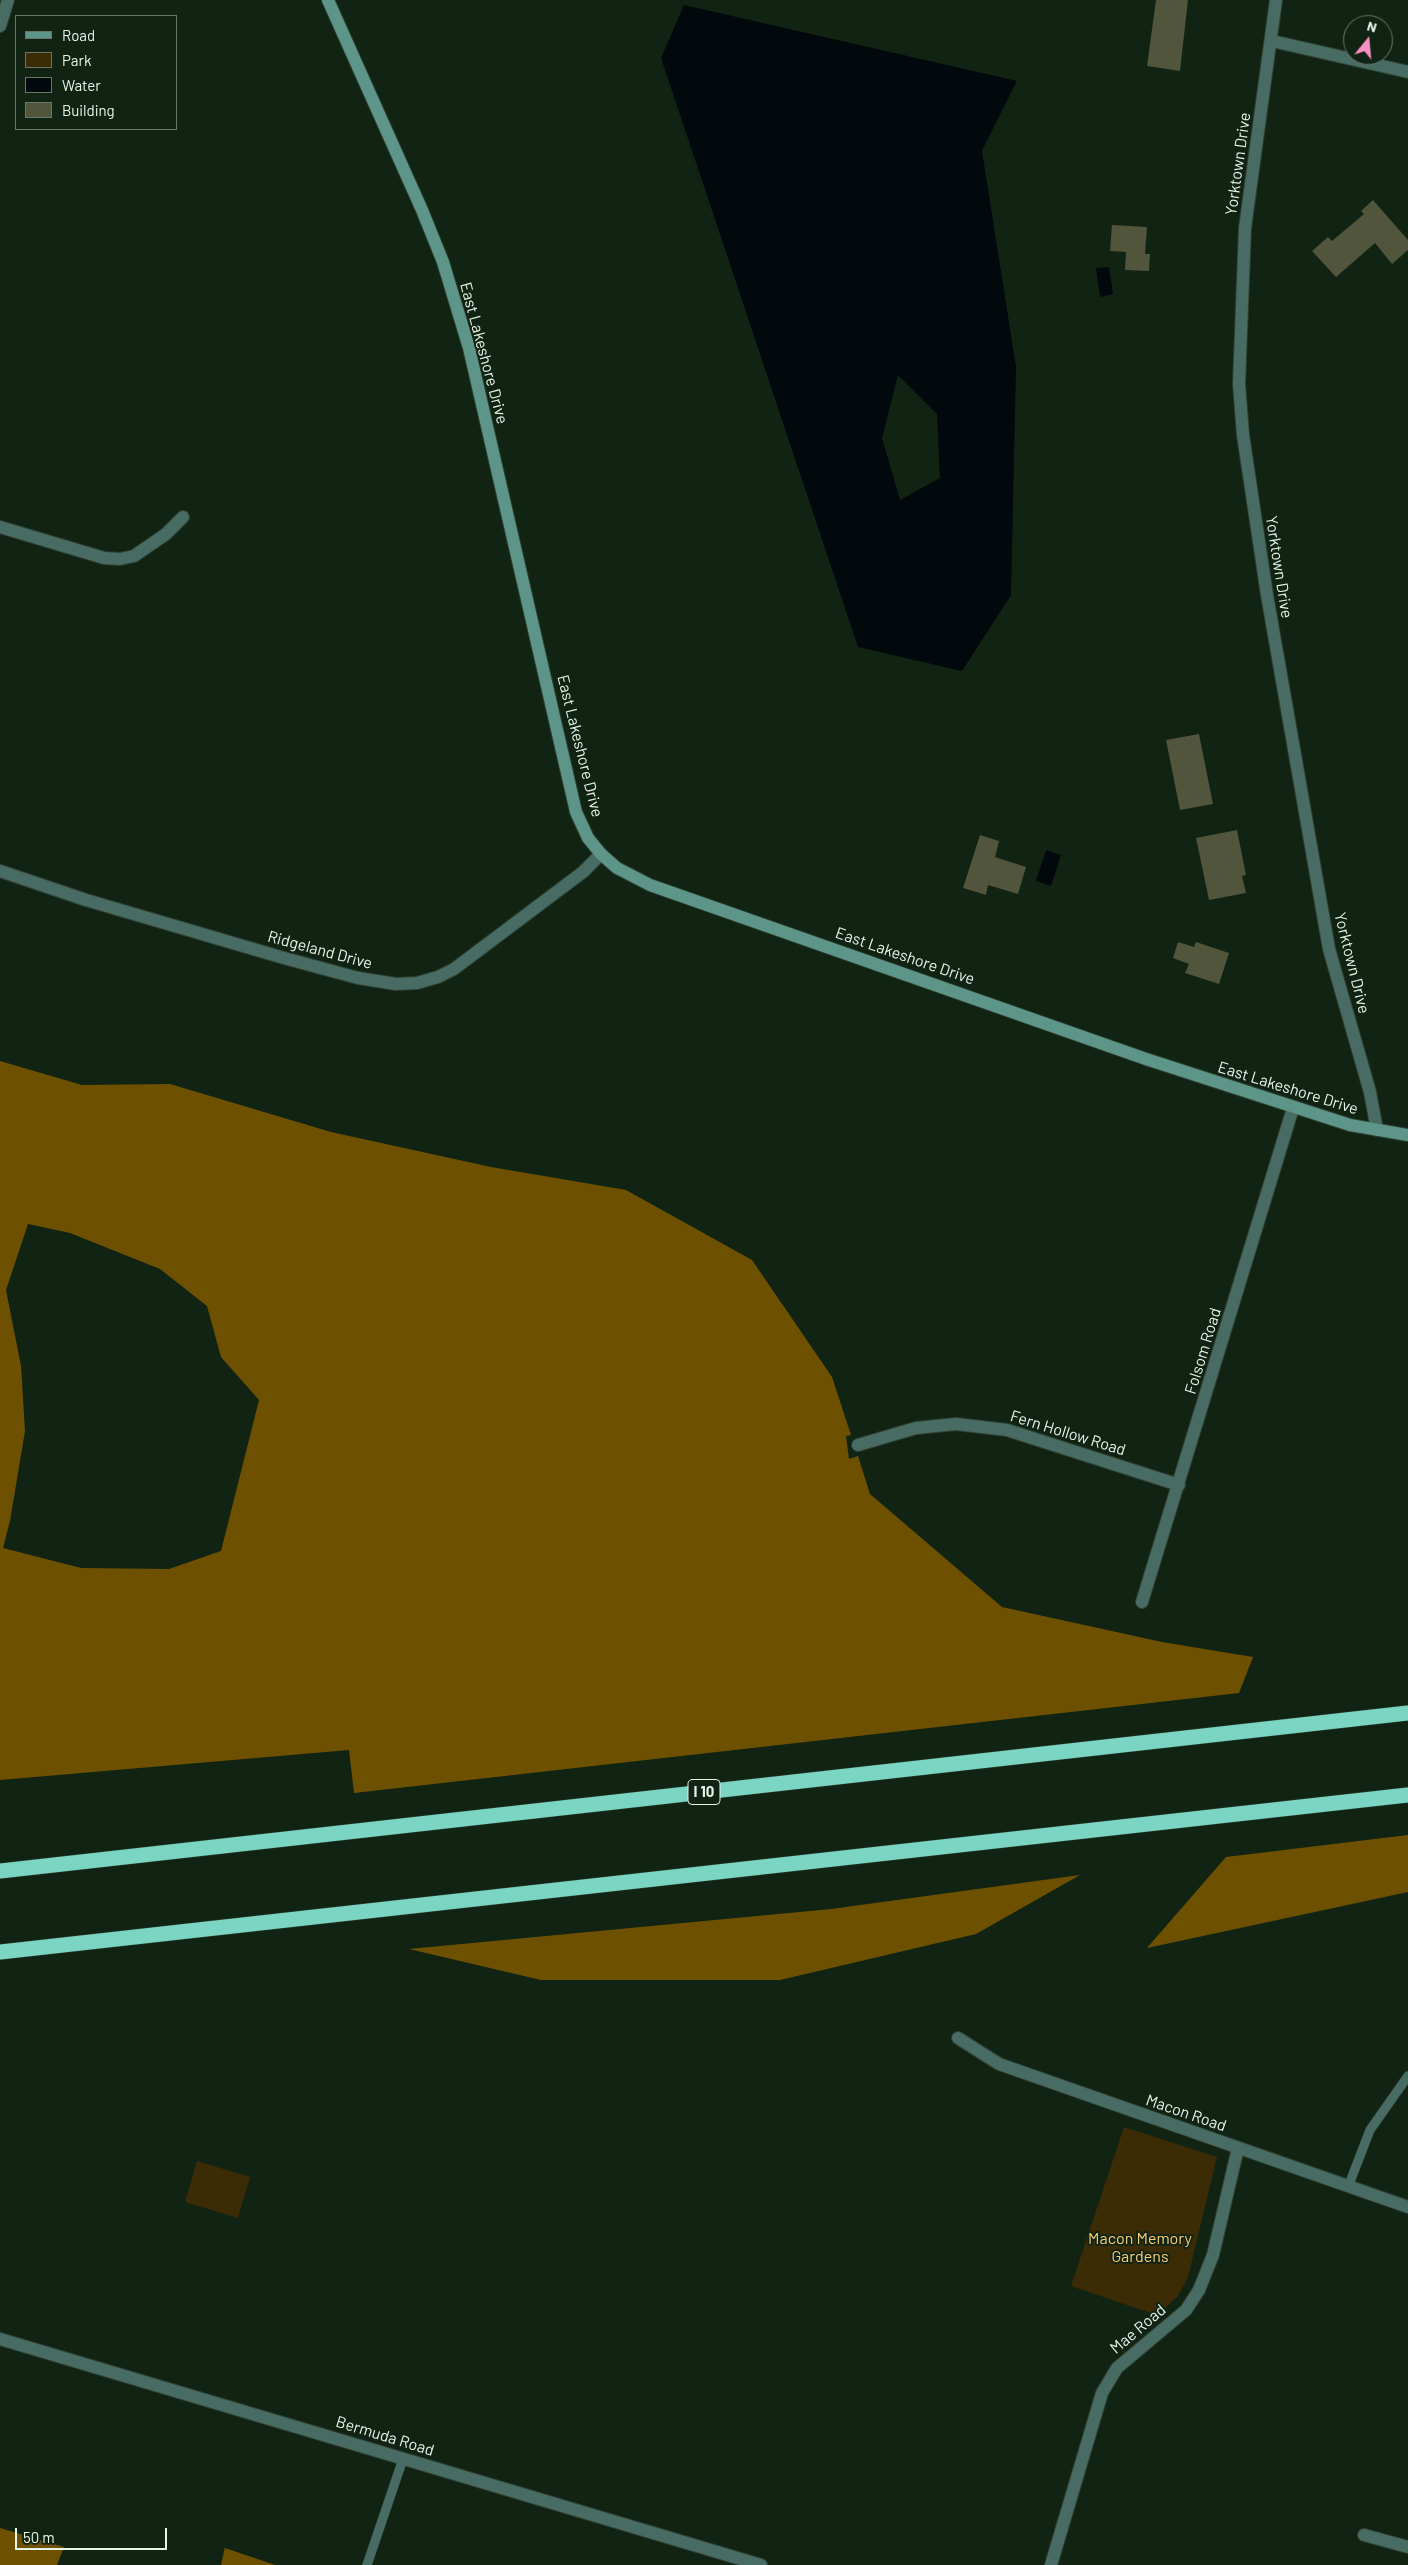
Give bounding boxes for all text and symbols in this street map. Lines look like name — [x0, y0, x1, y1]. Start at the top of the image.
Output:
legend — [15, 15, 178, 130]
north arrow — [1343, 15, 1393, 65]
text: N — [1365, 17, 1379, 36]
text: Road — [62, 26, 95, 44]
text: Park — [62, 51, 91, 69]
text: Water — [62, 76, 101, 94]
text: Building — [62, 101, 115, 119]
street label: Yorktown Drive — [1221, 111, 1255, 217]
street label: East Lakeshore Drive — [456, 280, 512, 426]
street label: Yorktown Drive — [1261, 514, 1297, 620]
street label: East Lakeshore Drive — [553, 673, 607, 819]
street label: Yorktown Drive — [1330, 910, 1374, 1016]
street label: East Lakeshore Drive — [833, 923, 977, 989]
street label: Ridgeland Drive — [266, 927, 374, 973]
street label: East Lakeshore Drive — [1215, 1057, 1361, 1119]
street label: Folsom Road — [1181, 1306, 1225, 1396]
street label: Fern Hollow Road — [1008, 1406, 1128, 1460]
road number: I 10 — [688, 1780, 720, 1804]
street label: Macon Road — [1143, 2090, 1229, 2136]
park label: Macon Memory Gardens — [1088, 2229, 1192, 2267]
street label: Mae Road — [1106, 2300, 1170, 2358]
street label: Bermuda Road — [334, 2412, 436, 2460]
scale bar — [18, 2518, 170, 2550]
text: 50 m — [23, 2528, 55, 2546]

